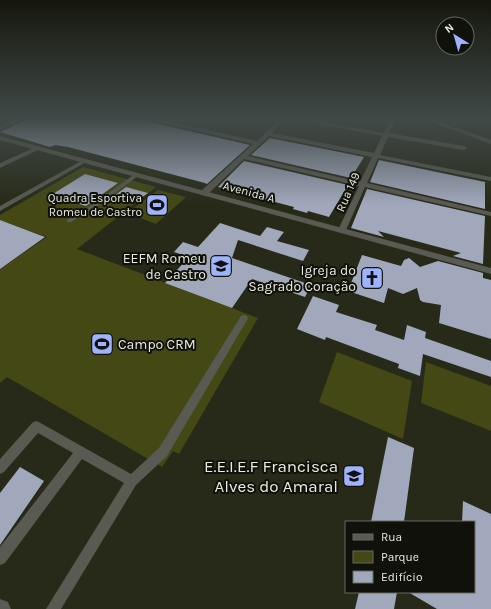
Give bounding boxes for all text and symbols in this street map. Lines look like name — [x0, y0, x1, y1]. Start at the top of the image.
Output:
north arrow — [435, 16, 475, 56]
text: N — [442, 21, 456, 36]
street label: Rua 149 — [333, 170, 363, 214]
street label: Avenida A — [222, 178, 277, 206]
place label: Quadra Esportiva Romeu de Castro — [48, 191, 142, 219]
sports icon: Quadra Esportiva Romeu de Castro — [144, 192, 170, 218]
place label: EEFM Romeu de Castro — [123, 250, 206, 283]
school or university icon: EEFM Romeu de Castro — [208, 253, 234, 279]
place label: Igreja do Sagrado Coração — [248, 262, 356, 295]
church icon: Igreja do Sagrado Coração — [359, 265, 385, 291]
sports icon: Campo CRM — [89, 331, 115, 357]
place label: Campo CRM — [118, 336, 196, 353]
place label: E.E.I.E.F Francisca Alves do Amaral — [204, 456, 338, 496]
school or university icon: E.E.I.E.F Francisca Alves do Amaral — [341, 463, 367, 489]
legend — [345, 521, 475, 593]
text: Rua — [381, 530, 402, 544]
text: Parque — [381, 550, 419, 564]
text: Edifício — [381, 570, 422, 584]

